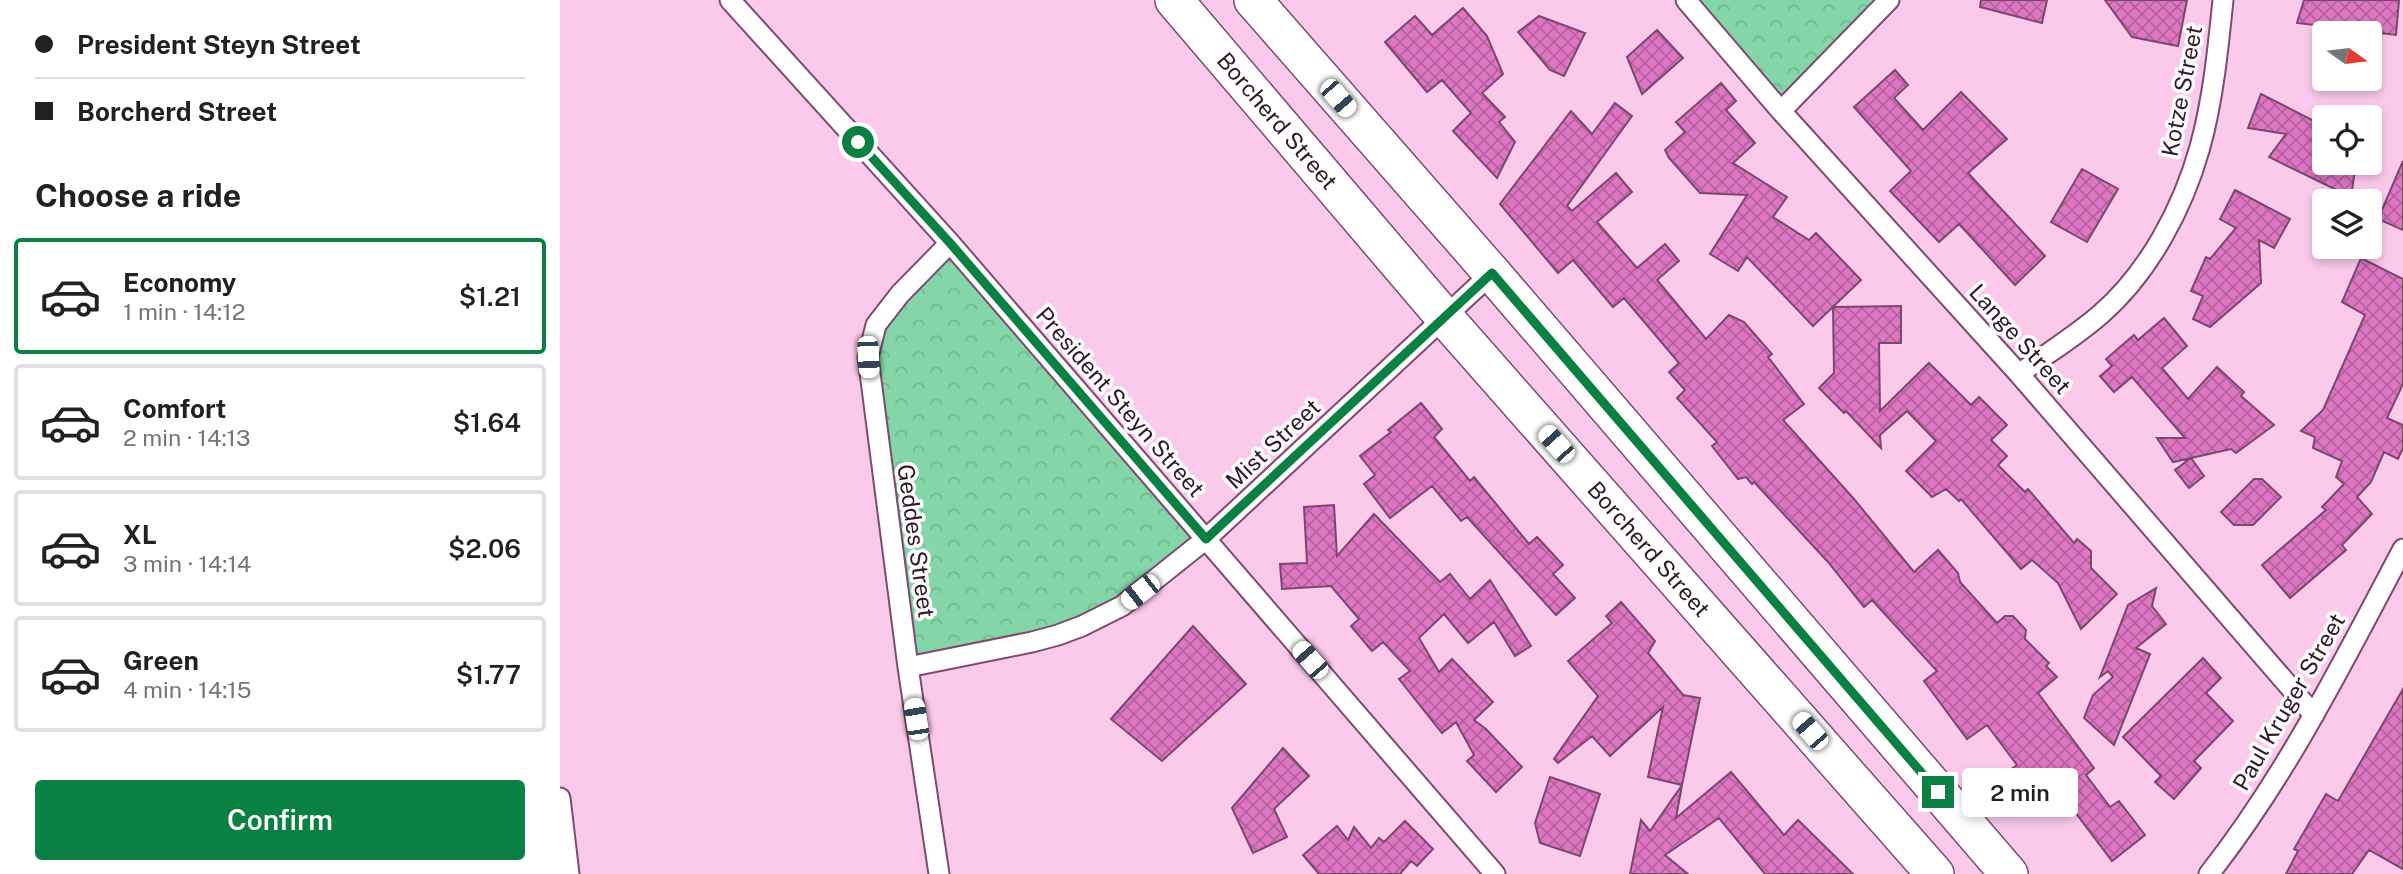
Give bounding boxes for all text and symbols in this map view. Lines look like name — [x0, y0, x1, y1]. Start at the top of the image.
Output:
north arrow — [2312, 21, 2382, 91]
map controls — [2312, 21, 2382, 259]
street label: Kotze Street — [2156, 23, 2207, 159]
text: President Steyn Street — [77, 29, 361, 60]
street label: Borcherd Street — [1212, 47, 1343, 195]
car — [1317, 75, 1360, 121]
text: Borcherd Street — [77, 96, 277, 127]
button: locate — [2312, 105, 2382, 175]
route start — [842, 126, 874, 158]
text: Choose a ride — [35, 177, 241, 214]
button: layers — [2312, 189, 2382, 259]
icon: car — [39, 265, 102, 328]
text: Economy — [123, 267, 236, 298]
street label: Lange Street — [1964, 278, 2077, 399]
text: $1.21 — [459, 281, 521, 312]
text: 1 min · 14:12 — [123, 298, 245, 325]
street label: President Steyn Street — [1031, 301, 1210, 502]
car — [857, 335, 880, 379]
icon: car — [39, 391, 102, 454]
text: Comfort — [123, 393, 226, 424]
street label: Mist Street — [1220, 393, 1325, 494]
text: $1.64 — [453, 407, 521, 438]
car — [1535, 421, 1578, 467]
text: 2 min · 14:13 — [123, 424, 250, 451]
street label: Geddes Street — [892, 462, 941, 619]
street label: Borcherd Street — [1582, 476, 1716, 622]
icon: car — [39, 517, 102, 580]
text: XL — [123, 519, 157, 550]
text: $2.06 — [448, 533, 521, 564]
text: 3 min · 14:14 — [123, 550, 251, 577]
car — [1117, 571, 1164, 613]
street label: Paul Kruger Street — [2227, 608, 2350, 795]
car — [1289, 637, 1332, 683]
icon: car — [39, 643, 102, 706]
text: Green — [123, 645, 199, 676]
text: $1.77 — [456, 659, 521, 690]
text: 4 min · 14:15 — [123, 676, 251, 703]
car — [903, 697, 930, 741]
car — [1789, 708, 1832, 754]
callout: 2 min — [1962, 768, 2078, 816]
route end — [1922, 776, 1954, 808]
text: 2 min — [1990, 779, 2050, 806]
button: Confirm — [35, 780, 525, 860]

